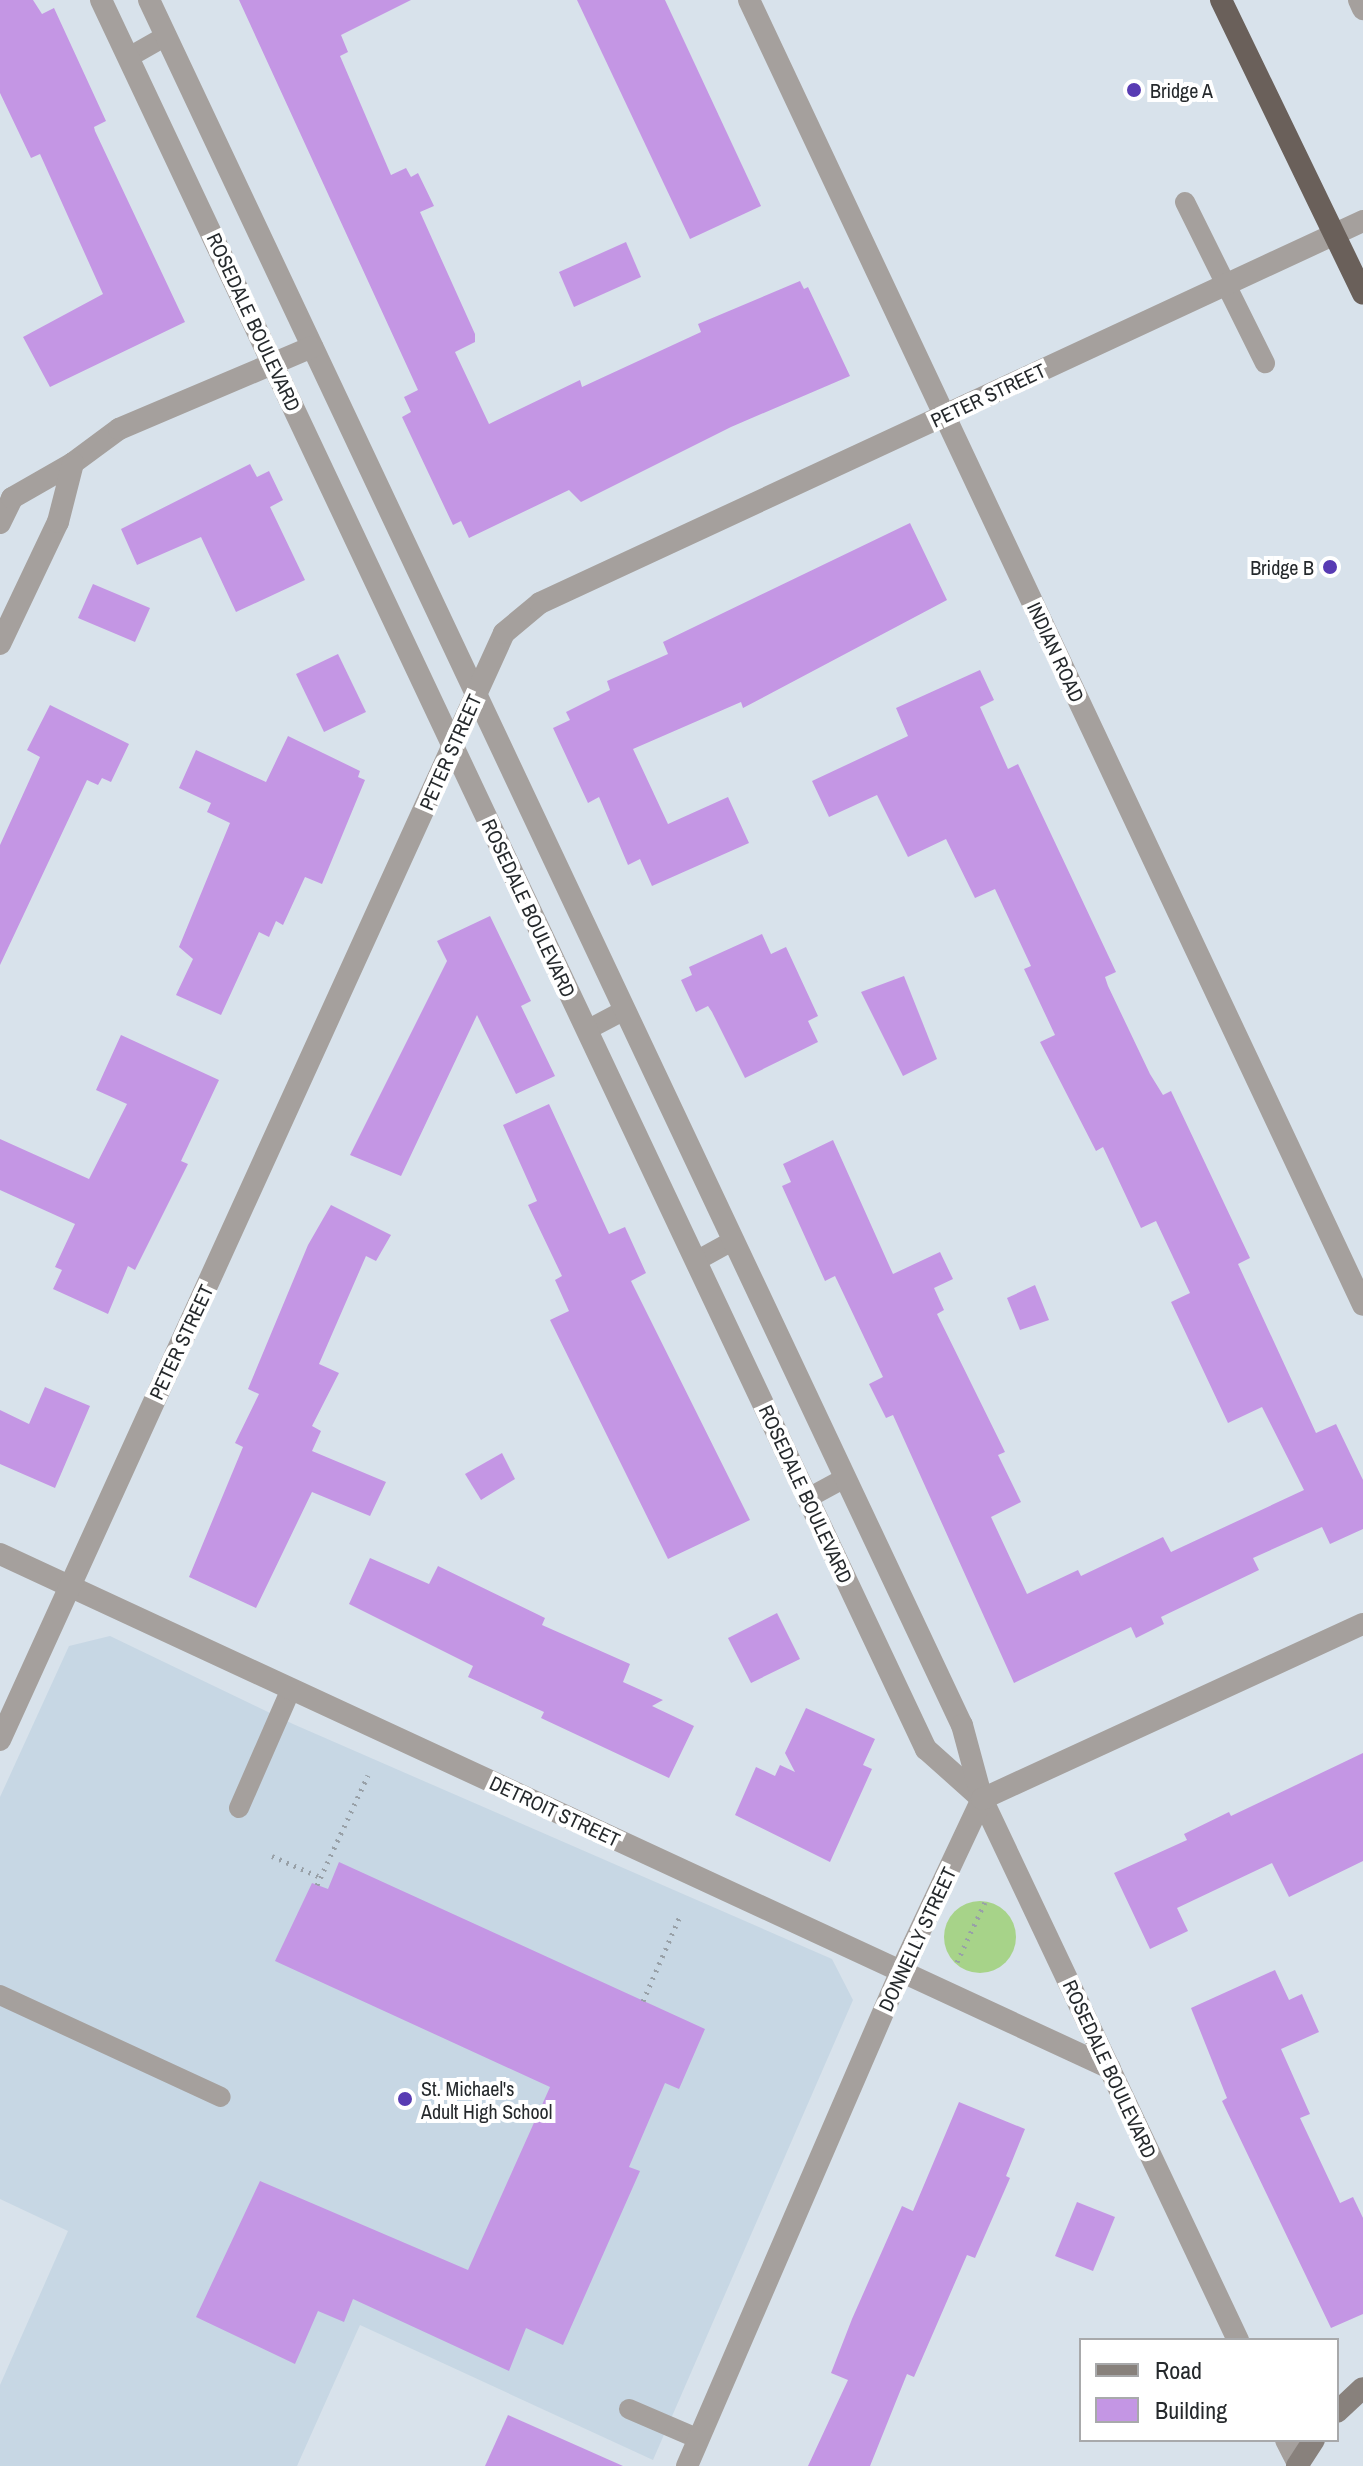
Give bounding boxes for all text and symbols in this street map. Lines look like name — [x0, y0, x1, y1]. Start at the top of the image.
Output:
place label: Bridge A — [1150, 78, 1214, 102]
marker: Bridge A — [1125, 81, 1143, 99]
street label: ROSEDALE BOULEVARD — [202, 229, 306, 415]
street label: PETER STREET — [927, 358, 1049, 432]
place label: Bridge B — [1250, 555, 1314, 579]
marker: Bridge B — [1321, 558, 1339, 576]
street label: INDIAN ROAD — [1022, 598, 1090, 706]
street label: PETER STREET — [414, 691, 486, 813]
street label: ROSEDALE BOULEVARD — [477, 815, 581, 1001]
street label: PETER STREET — [144, 1281, 218, 1403]
street label: ROSEDALE BOULEVARD — [754, 1401, 858, 1587]
street label: DETROIT STREET — [486, 1770, 624, 1852]
street label: DONNELLY STREET — [873, 1863, 961, 2015]
street label: ROSEDALE BOULEVARD — [1058, 1976, 1162, 2162]
place label: St. Michael's Adult High School — [421, 2076, 552, 2123]
marker: St. Michael's Adult High School — [396, 2090, 414, 2108]
legend — [1079, 2338, 1339, 2442]
text: Road — [1155, 2354, 1202, 2386]
text: Building — [1155, 2394, 1227, 2426]

